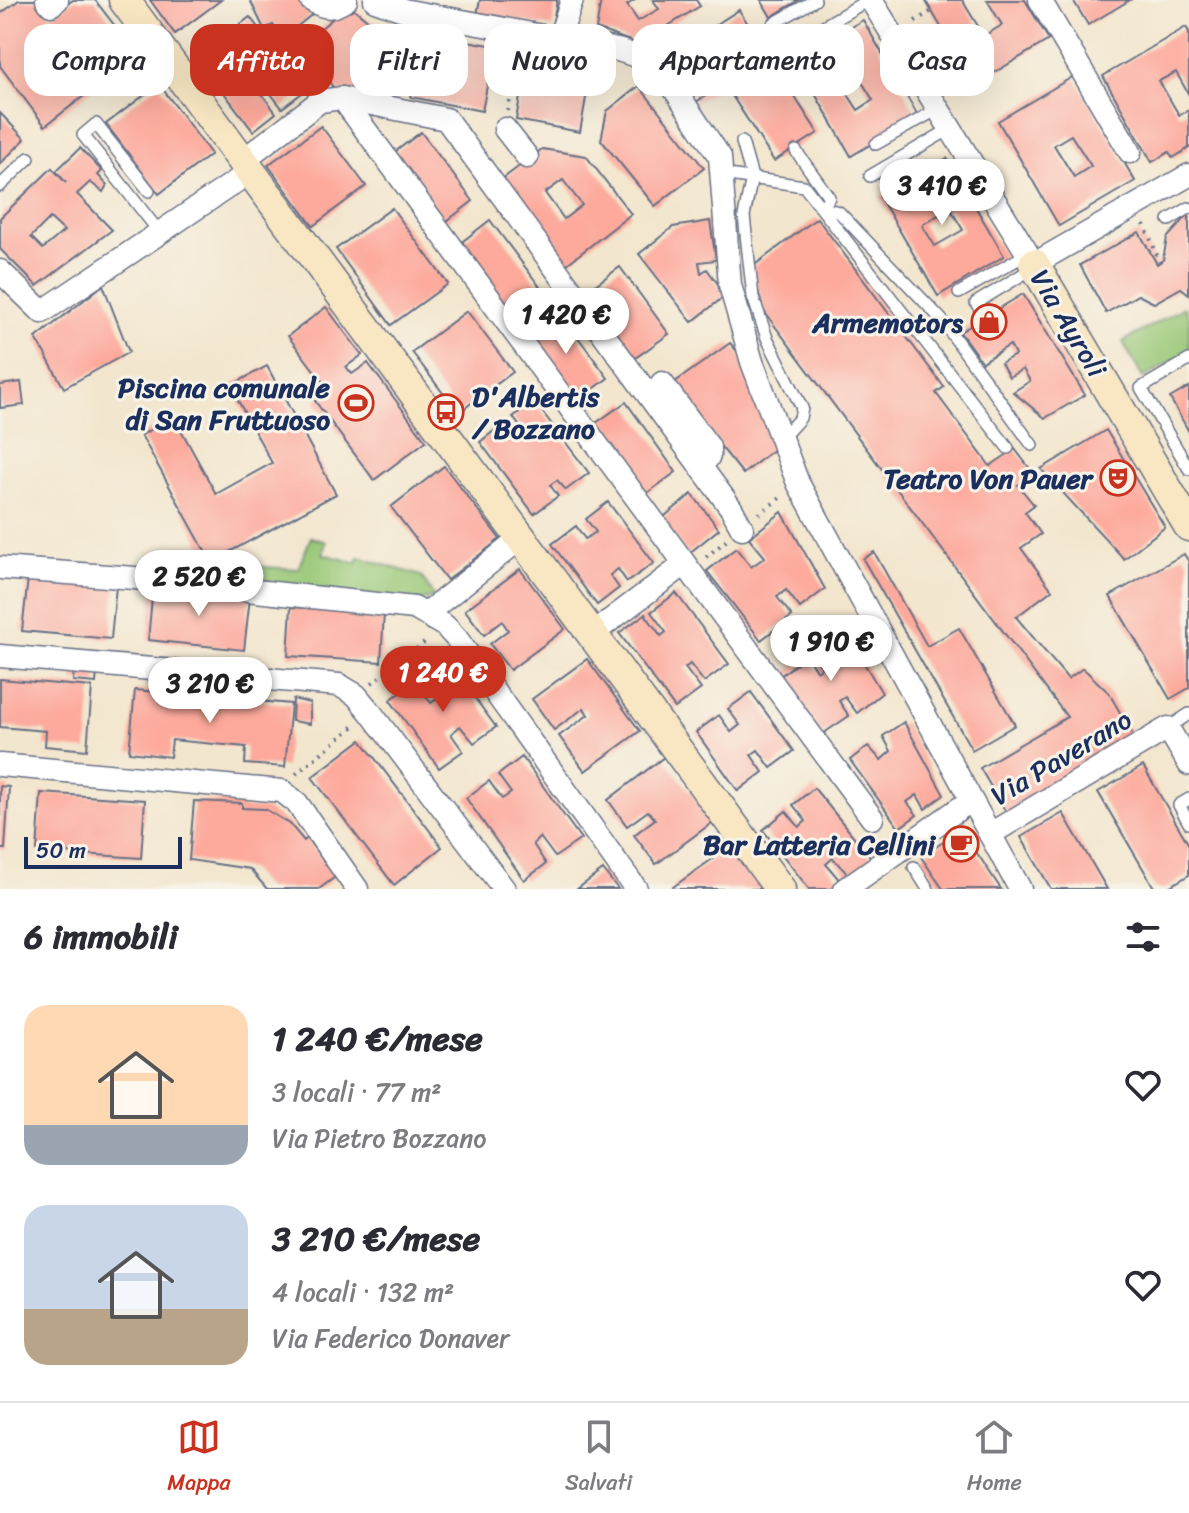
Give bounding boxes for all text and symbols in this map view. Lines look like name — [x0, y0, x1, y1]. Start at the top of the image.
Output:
chip: Compra — [24, 24, 174, 96]
chip: Affitta — [190, 24, 334, 96]
chip: Filtri — [350, 24, 468, 96]
chip: Nuovo — [484, 24, 616, 96]
chip: Appartamento — [632, 24, 864, 96]
chip: Casa — [880, 24, 994, 96]
pin: 3 410 € — [868, 159, 1016, 227]
text: 3 410 € — [898, 162, 986, 208]
street label: Via Ayroli — [1017, 259, 1121, 388]
pin: 1 420 € — [492, 288, 640, 356]
text: 1 420 € — [521, 291, 611, 337]
place label: Armemotors — [811, 298, 964, 347]
shop icon: Armemotors — [970, 303, 1008, 341]
place label: Piscina comunale di San Fruttuoso — [118, 363, 331, 444]
place label: D'Albertis / Bozzano — [471, 372, 600, 453]
sports icon: Piscina comunale di San Fruttuoso — [337, 384, 375, 422]
bus stop icon: D'Albertis / Bozzano — [427, 393, 465, 431]
place label: Teatro Von Pauer — [883, 454, 1095, 503]
theatre icon: Teatro Von Pauer — [1099, 459, 1137, 497]
pin: 2 520 € — [125, 550, 273, 618]
text: 2 520 € — [152, 553, 246, 599]
pin: 1 910 € — [757, 615, 905, 683]
text: 1 910 € — [788, 618, 874, 664]
pin: 1 240 € — [369, 646, 517, 714]
text: 1 240 € — [398, 649, 488, 695]
pin: 3 210 € — [136, 657, 284, 725]
text: 3 210 € — [166, 660, 254, 706]
street label: Via Paverano — [981, 696, 1142, 819]
place label: Bar Latteria Cellini — [703, 820, 936, 869]
cafe icon: Bar Latteria Cellini — [942, 825, 980, 863]
text: 50 m — [36, 831, 86, 870]
scale bar — [24, 833, 182, 869]
text: 6 immobili — [24, 907, 178, 967]
icon: filters — [1121, 915, 1165, 959]
text: 1 240 €/mese — [272, 1009, 483, 1069]
icon: home — [88, 1037, 184, 1133]
icon: heart — [1121, 1063, 1165, 1107]
text: 3 locali · 77 m² — [272, 1069, 441, 1115]
text: Via Pietro Bozzano — [272, 1115, 486, 1161]
text: 3 210 €/mese — [272, 1209, 480, 1269]
icon: home — [88, 1237, 184, 1333]
icon: heart — [1121, 1263, 1165, 1307]
text: 4 locali · 132 m² — [272, 1269, 454, 1315]
text: Via Federico Donaver — [272, 1315, 510, 1361]
tab: Mappa — [167, 1415, 231, 1502]
tab: Salvati — [565, 1415, 632, 1502]
tab: Home — [967, 1415, 1022, 1502]

